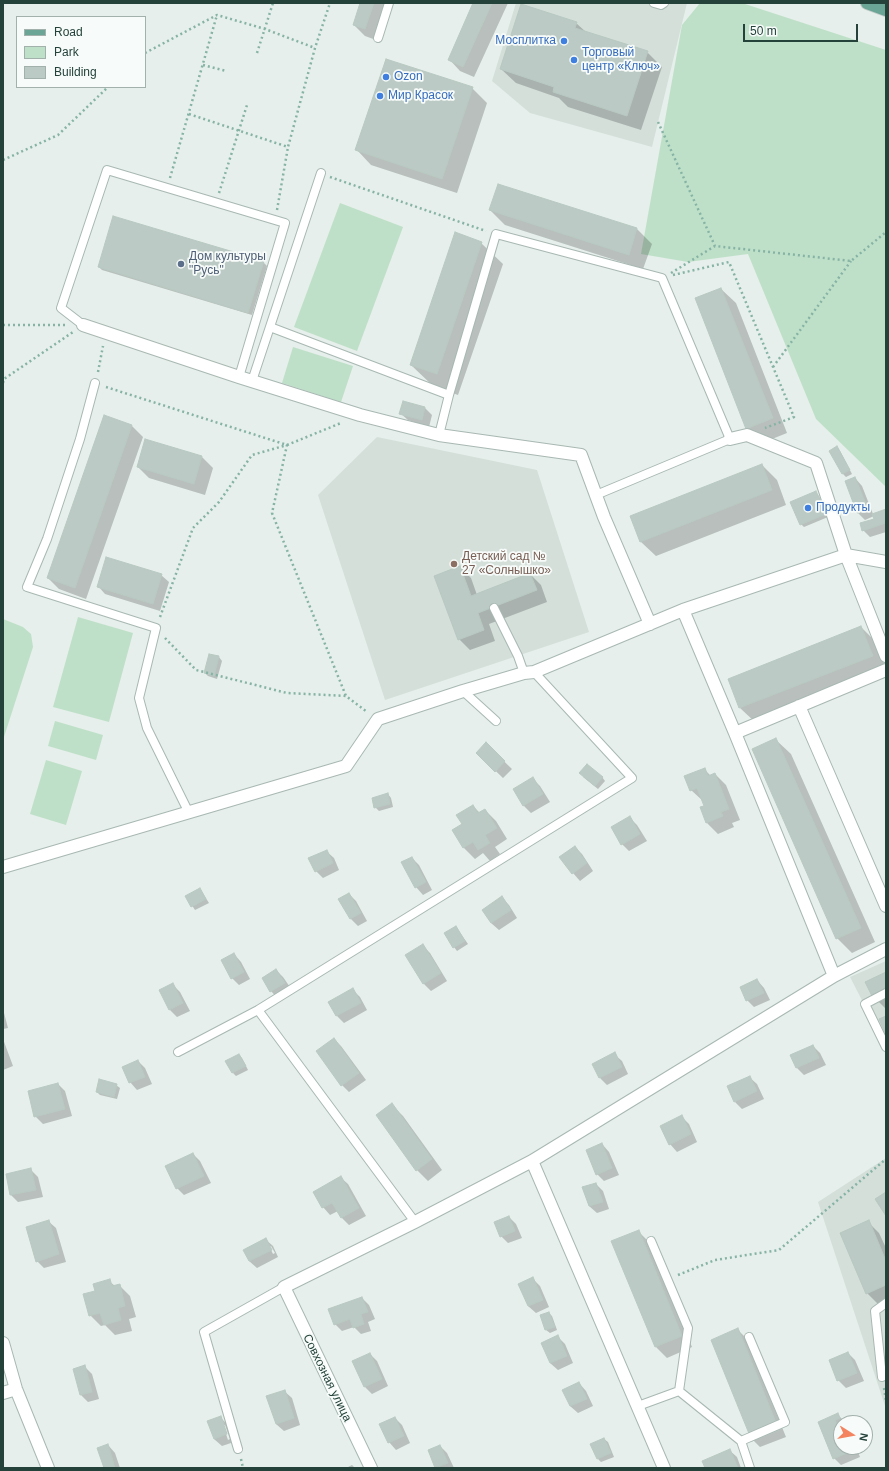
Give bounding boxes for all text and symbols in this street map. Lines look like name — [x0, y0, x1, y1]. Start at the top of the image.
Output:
legend — [16, 16, 146, 88]
scale bar — [745, 16, 860, 42]
text: 50 m — [750, 24, 777, 38]
text: Road — [54, 25, 83, 39]
place label: Мосплитка — [495, 34, 556, 48]
marker: Мосплитка — [559, 36, 569, 46]
text: Park — [54, 45, 79, 59]
place label: Торговый центр «Ключ» — [582, 46, 660, 74]
marker: Торговый центр «Ключ» — [569, 55, 579, 65]
text: Building — [54, 65, 97, 79]
place label: Ozon — [394, 70, 423, 84]
marker: Ozon — [381, 72, 391, 82]
place label: Мир Красок — [388, 89, 453, 103]
marker: Мир Красок — [375, 91, 385, 101]
place label: Дом культуры "Русь" — [189, 250, 266, 278]
marker: Дом культуры "Русь" — [176, 259, 186, 269]
place label: Продукты — [816, 501, 870, 515]
marker: Продукты — [803, 503, 813, 513]
place label: Детский сад № 27 «Солнышко» — [462, 550, 551, 578]
marker: Детский сад № 27 «Солнышко» — [449, 559, 459, 569]
street label: Совхозная улица — [300, 1332, 354, 1424]
north arrow — [833, 1415, 873, 1455]
text: N — [857, 1432, 870, 1442]

